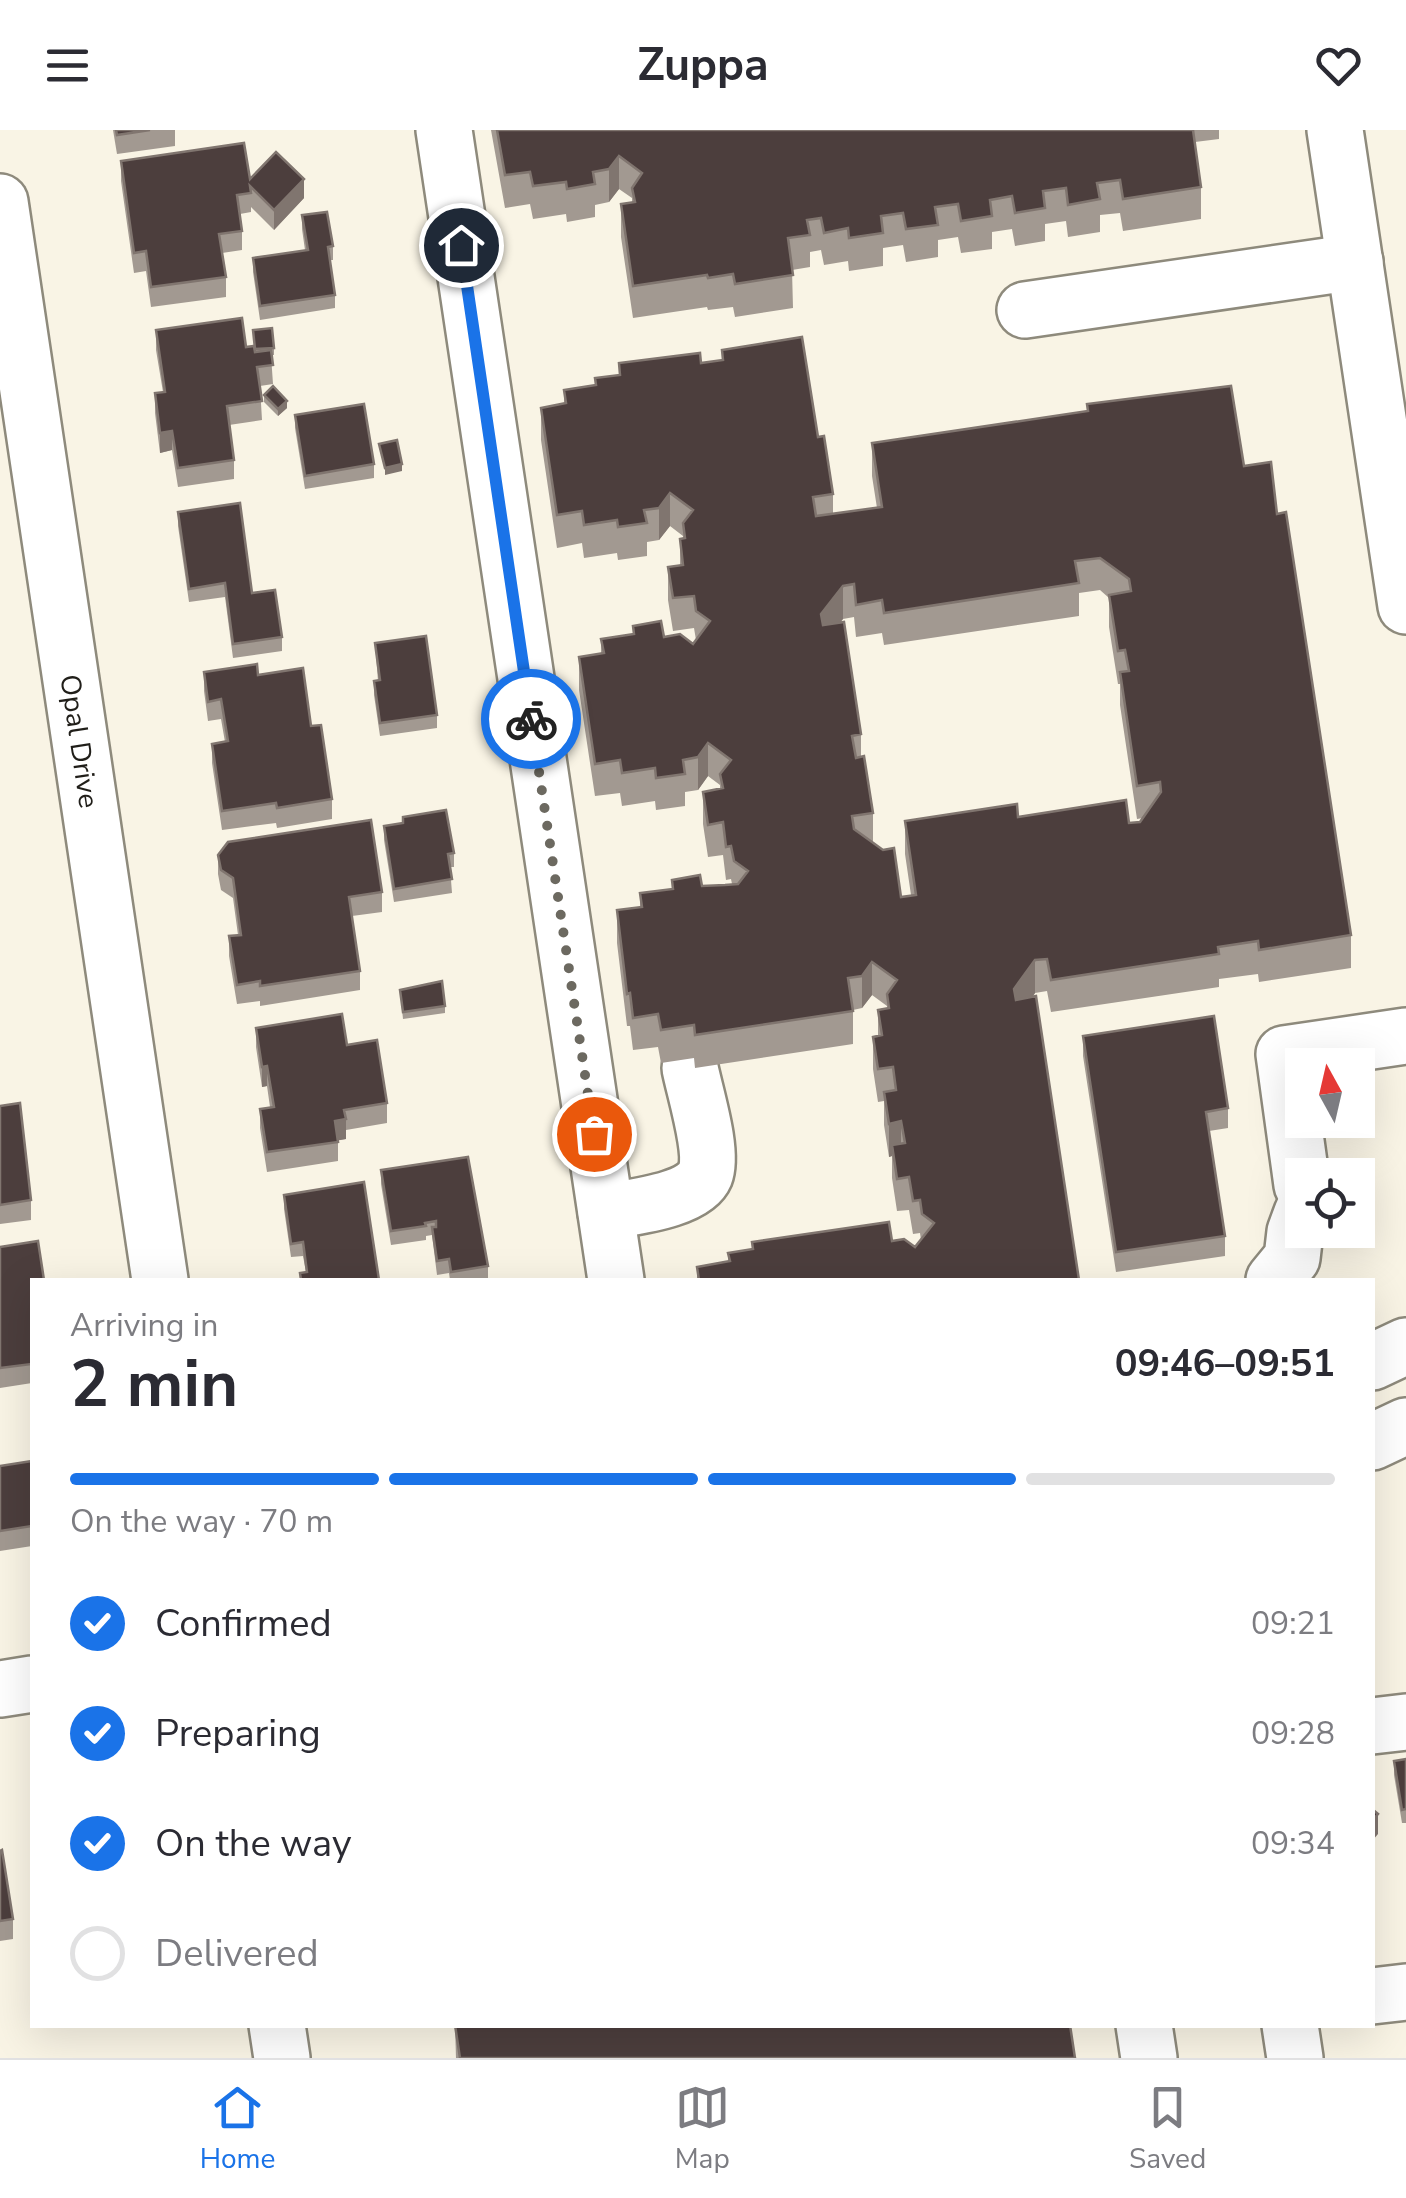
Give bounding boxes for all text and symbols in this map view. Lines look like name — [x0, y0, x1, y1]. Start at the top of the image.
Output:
text: Zuppa — [637, 35, 769, 96]
icon: menu — [40, 38, 95, 93]
icon: heart — [1311, 38, 1366, 93]
pin — [419, 203, 504, 288]
icon: home — [434, 218, 489, 273]
courier — [481, 669, 581, 769]
street label: Opal Drive — [50, 672, 108, 811]
icon: bike — [504, 692, 559, 747]
north arrow — [1285, 1048, 1375, 1138]
map controls — [1285, 1048, 1375, 1248]
pin — [552, 1092, 637, 1177]
icon: bag — [567, 1107, 622, 1162]
button: locate — [1285, 1158, 1375, 1248]
text: Arriving in — [70, 1304, 218, 1347]
text: 09:46–09:51 — [1115, 1338, 1335, 1389]
text: 2 min — [70, 1340, 238, 1429]
text: On the way · 70 m — [70, 1500, 333, 1543]
icon: check — [70, 1596, 125, 1651]
text: Confirmed — [155, 1598, 332, 1649]
text: 09:21 — [1251, 1602, 1335, 1645]
icon: check — [70, 1706, 125, 1761]
text: Preparing — [155, 1708, 321, 1759]
text: 09:28 — [1251, 1712, 1335, 1755]
icon: check — [70, 1816, 125, 1871]
text: On the way — [155, 1818, 351, 1869]
text: 09:34 — [1251, 1822, 1335, 1865]
text: Delivered — [155, 1928, 319, 1979]
tab: Home — [200, 2080, 275, 2178]
tab: Map — [675, 2080, 730, 2178]
tab: Saved — [1129, 2080, 1206, 2178]

